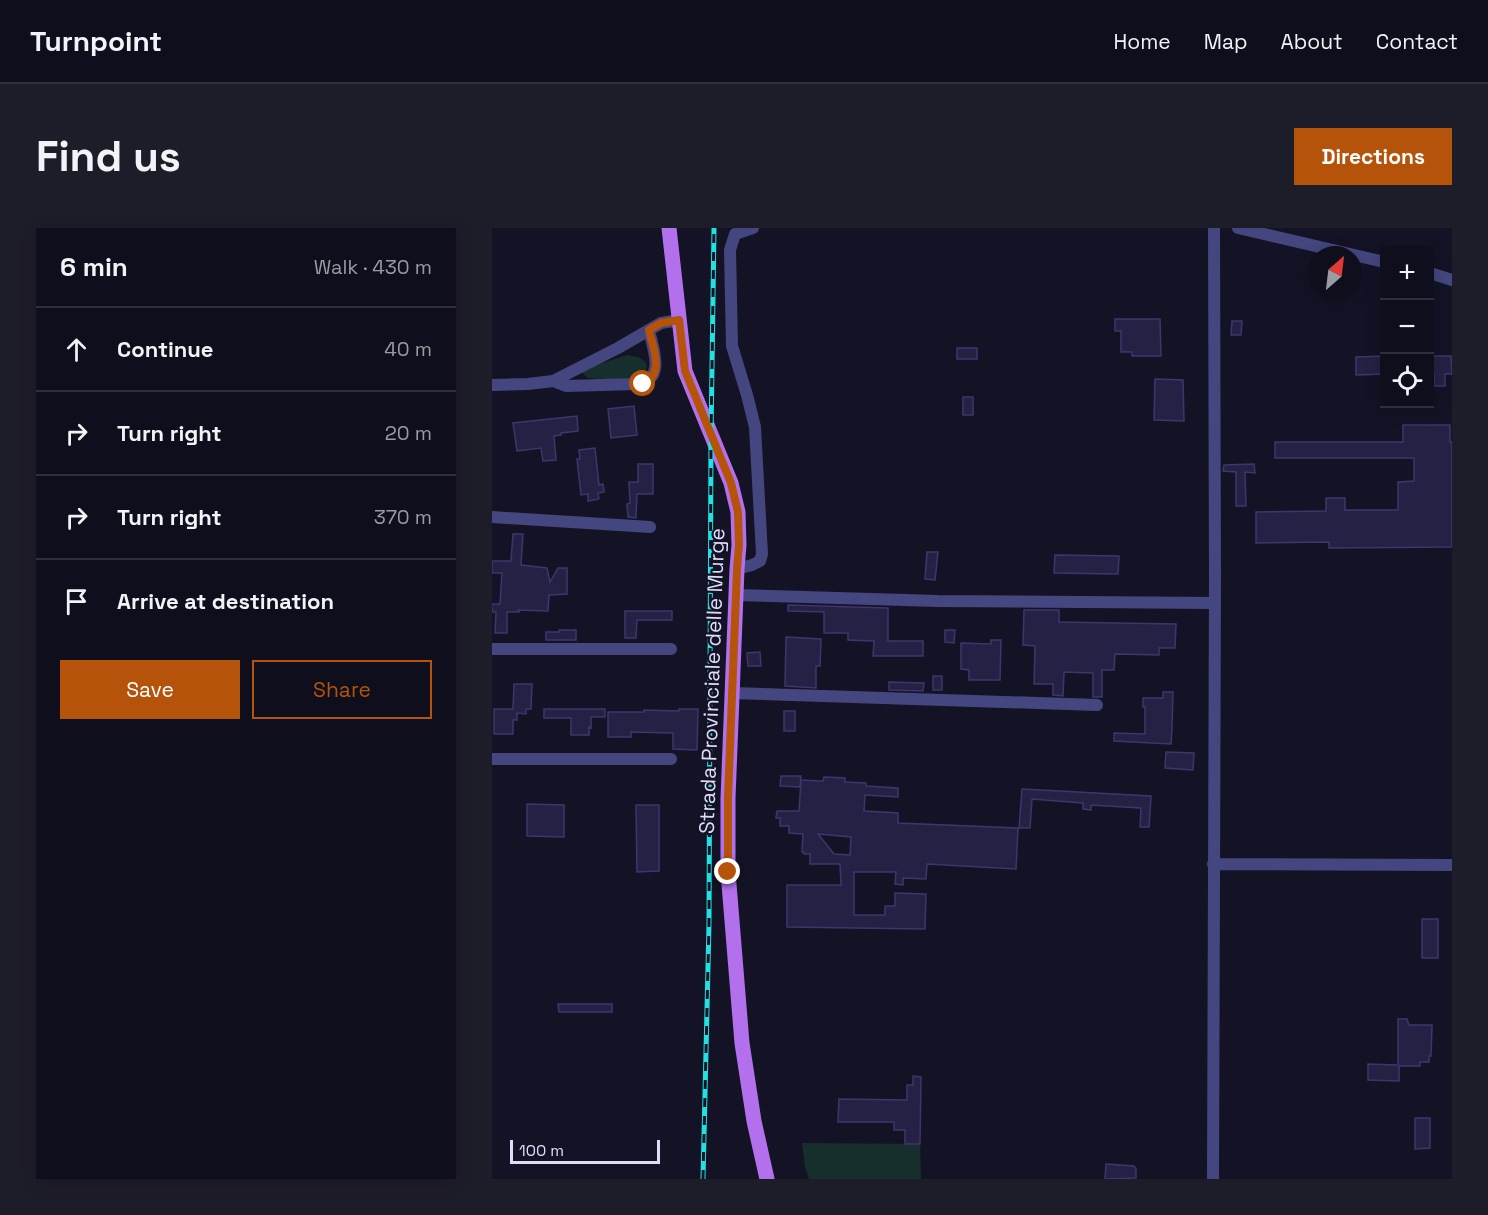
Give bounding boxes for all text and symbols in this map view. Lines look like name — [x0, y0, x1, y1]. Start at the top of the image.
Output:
text: Turnpoint — [30, 23, 162, 59]
text: Home — [1113, 28, 1171, 55]
text: Map — [1204, 28, 1248, 55]
text: About — [1281, 28, 1343, 55]
text: Contact — [1376, 28, 1458, 55]
button: Directions — [1294, 128, 1452, 185]
text: Find us — [36, 130, 181, 183]
north arrow — [1308, 246, 1362, 300]
map controls — [1380, 246, 1434, 408]
button: + — [1380, 246, 1434, 300]
text: 6 min — [60, 250, 128, 284]
text: Walk · 430 m — [314, 254, 432, 280]
button: − — [1380, 300, 1434, 354]
icon: ahead — [60, 333, 93, 366]
text: Continue — [117, 335, 213, 363]
text: 40 m — [384, 336, 432, 362]
button: locate — [1380, 354, 1434, 408]
route start — [629, 370, 655, 396]
icon: right — [60, 417, 93, 450]
text: Turn right — [117, 419, 222, 447]
text: 20 m — [385, 420, 432, 446]
icon: right — [60, 501, 93, 534]
text: Turn right — [117, 503, 222, 531]
text: 370 m — [374, 504, 432, 530]
street label: Strada Provinciale delle Murge — [693, 527, 730, 834]
icon: arrive — [60, 585, 93, 618]
text: Arrive at destination — [117, 587, 334, 615]
button: Save — [60, 660, 240, 719]
button: Share — [252, 660, 432, 719]
route end — [714, 858, 740, 884]
scale bar — [510, 1137, 660, 1164]
text: 100 m — [519, 1140, 564, 1161]

